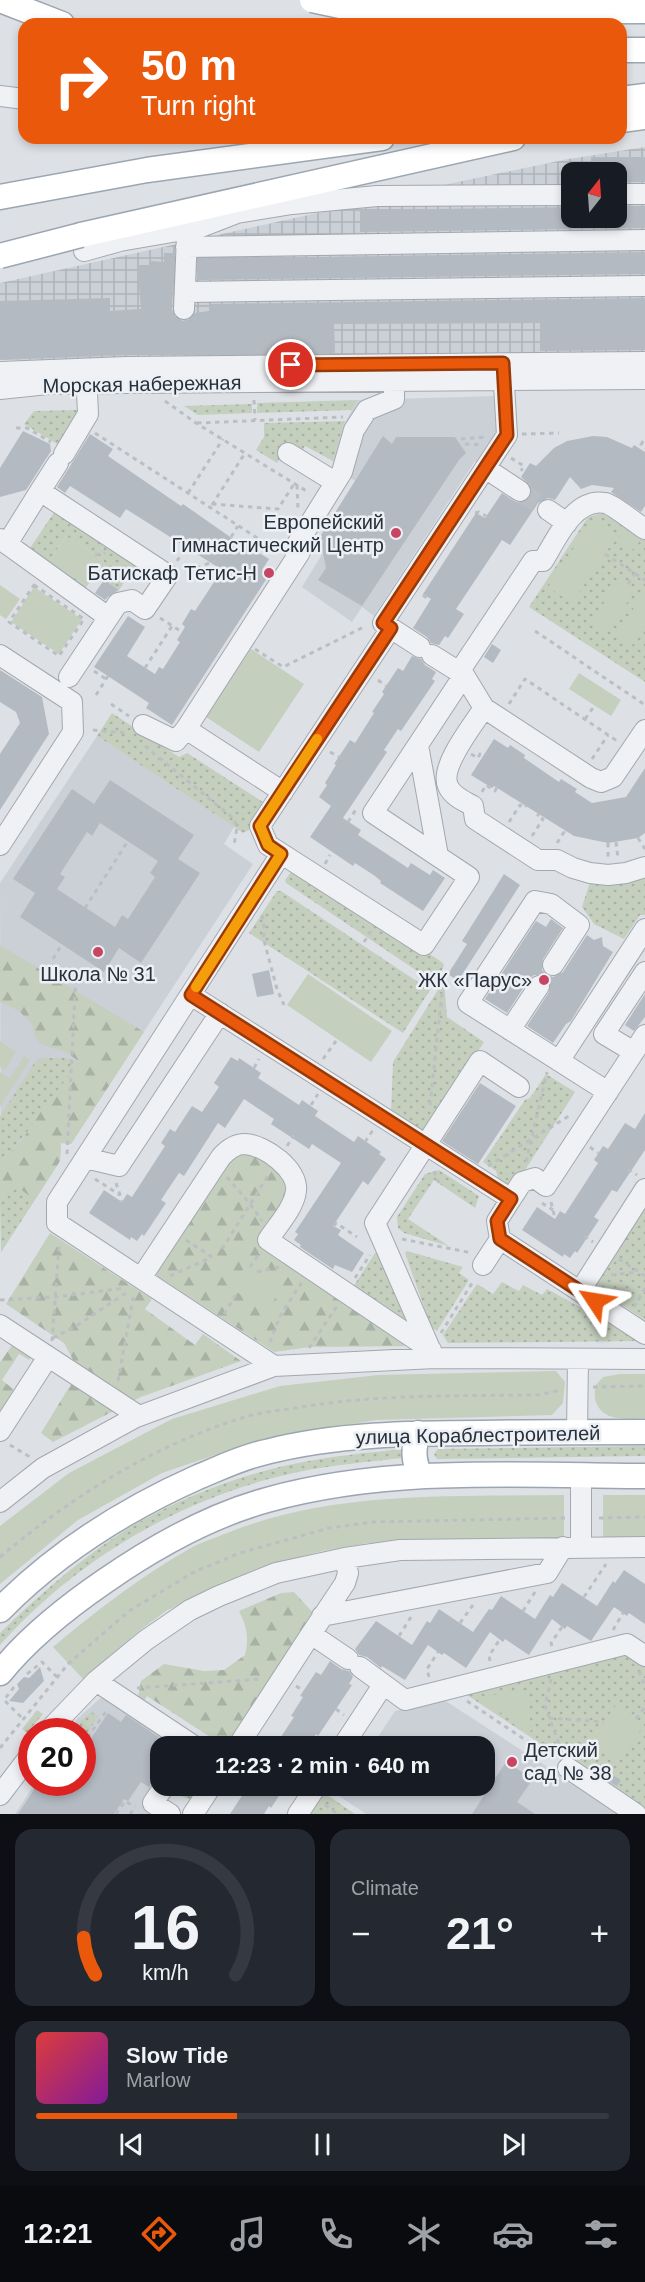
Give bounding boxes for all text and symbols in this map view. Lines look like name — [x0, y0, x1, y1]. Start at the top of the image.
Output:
icon: right — [42, 42, 120, 120]
text: 50 m — [141, 42, 237, 89]
text: Turn right — [141, 91, 256, 121]
north arrow — [561, 162, 627, 228]
map controls — [561, 162, 627, 228]
pin — [265, 339, 316, 390]
icon: arrive — [274, 348, 307, 381]
street label: Морская набережная — [42, 371, 242, 397]
place label: Европейский Гимнастический Центр — [171, 511, 384, 556]
marker: Европейский Гимнастический Центр — [389, 526, 403, 540]
place label: Батискаф Тетис-Н — [88, 562, 257, 584]
marker: Батискаф Тетис-Н — [262, 566, 276, 580]
marker: Школа № 31 — [91, 945, 105, 959]
place label: Школа № 31 — [40, 963, 156, 985]
place label: ЖК «Парус» — [418, 969, 532, 991]
marker: ЖК «Парус» — [537, 973, 551, 987]
position arrow — [563, 1269, 627, 1333]
street label: улица Кораблестроителей — [355, 1422, 601, 1448]
speed limit sign: 20 — [18, 1718, 96, 1796]
place label: Детский сад № 38 — [524, 1739, 612, 1784]
text: 12:23 · 2 min · 640 m — [215, 1753, 430, 1778]
marker: Детский сад № 38 — [505, 1755, 519, 1769]
text: Climate — [351, 1877, 419, 1899]
text: 16 — [130, 1893, 200, 1962]
text: 21° — [446, 1908, 514, 1959]
text: − — [351, 1915, 370, 1952]
text: + — [590, 1915, 609, 1952]
text: km/h — [142, 1961, 188, 1985]
text: Slow Tide — [126, 2043, 228, 2068]
text: Marlow — [126, 2069, 190, 2091]
icon: previous — [115, 2128, 148, 2161]
icon: pause — [306, 2128, 339, 2161]
icon: next — [497, 2128, 530, 2161]
icon: directions — [138, 2213, 180, 2255]
icon: music — [227, 2213, 269, 2255]
icon: phone — [315, 2213, 357, 2255]
icon: climate — [403, 2213, 445, 2255]
icon: car — [492, 2213, 534, 2255]
icon: filters — [580, 2213, 622, 2255]
text: 12:21 — [23, 2219, 92, 2249]

